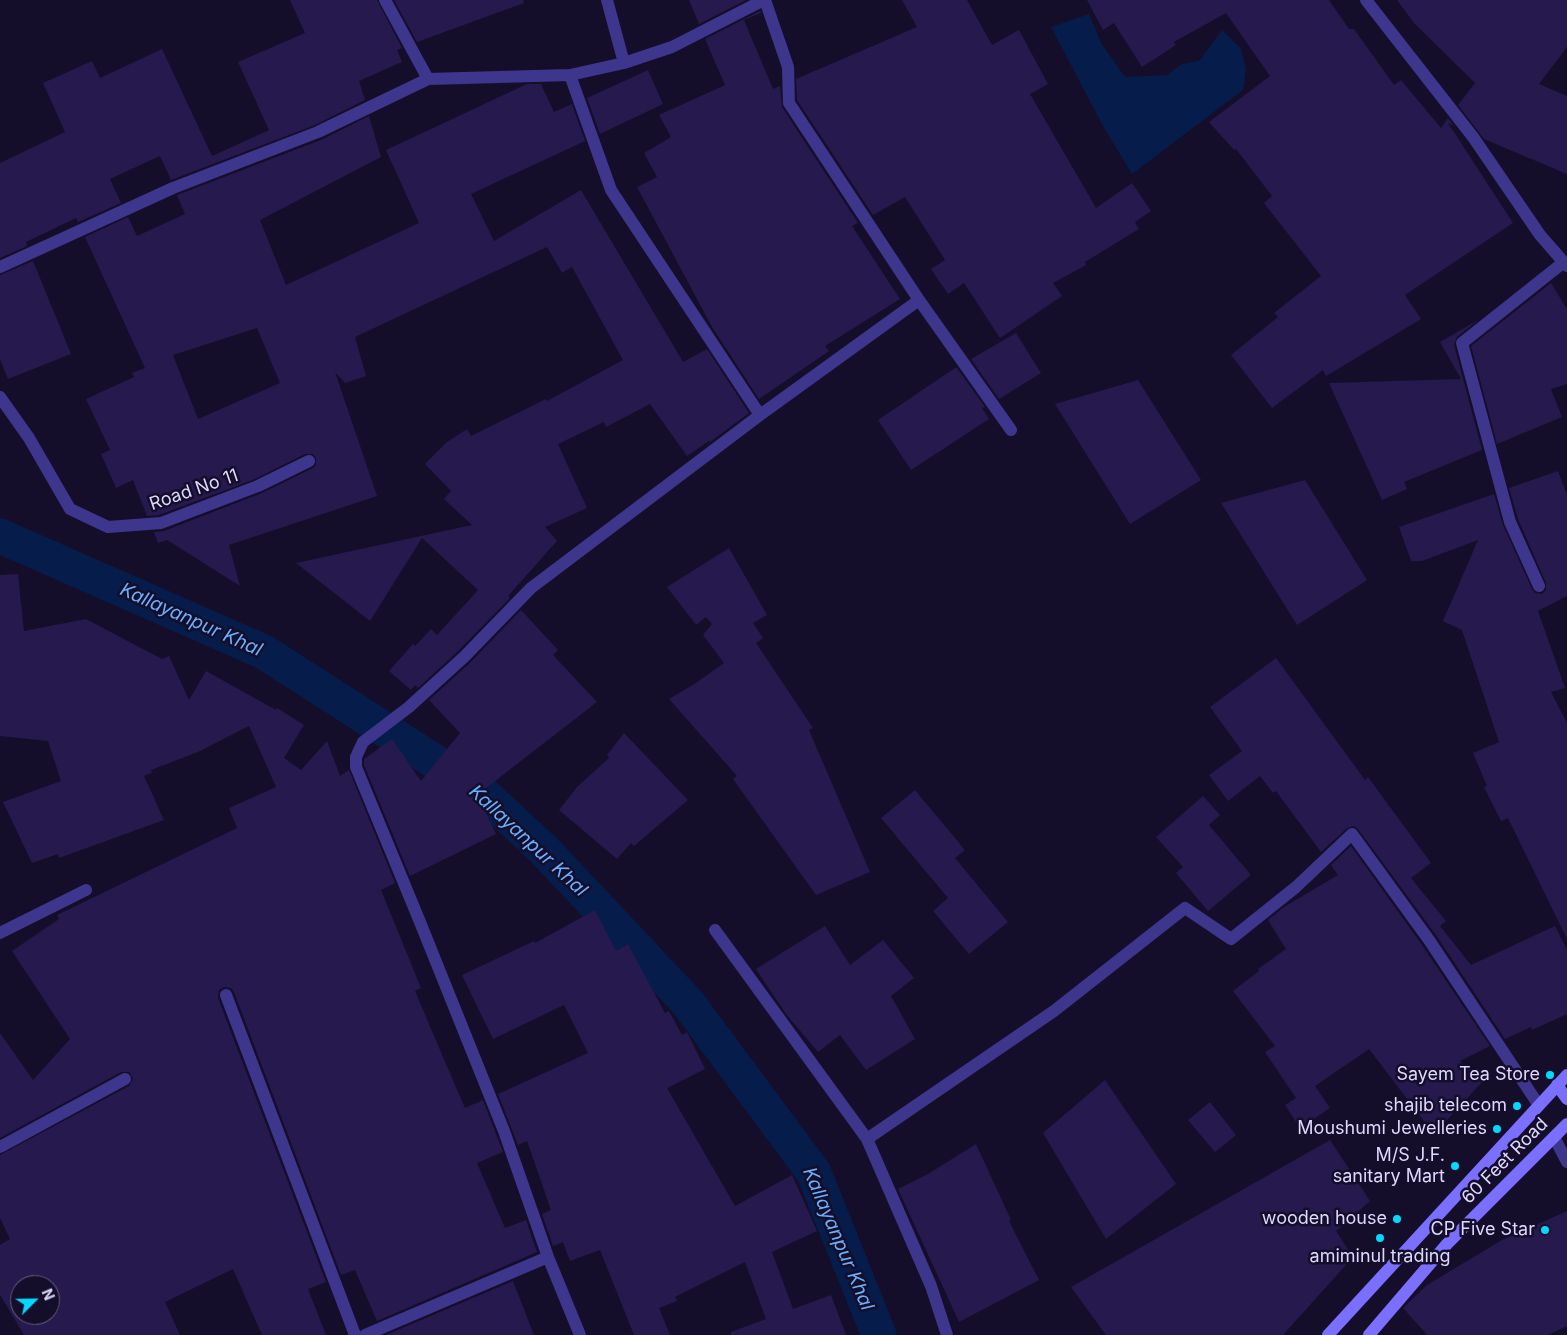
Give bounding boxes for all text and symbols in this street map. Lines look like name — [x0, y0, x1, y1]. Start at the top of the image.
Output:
street label: Road No 11 — [147, 465, 241, 515]
water label: Kallayanpur Khal — [116, 578, 266, 662]
water label: Kallayanpur Khal — [464, 780, 592, 902]
place label: Sayem Tea Store — [1396, 1064, 1540, 1086]
marker: Sayem Tea Store — [1544, 1069, 1556, 1081]
place label: shajib telecom — [1384, 1095, 1507, 1117]
marker: shajib telecom — [1511, 1100, 1523, 1112]
street label: 60 Feet Road — [1457, 1113, 1553, 1209]
place label: Moushumi Jewelleries — [1297, 1118, 1487, 1140]
marker: Moushumi Jewelleries — [1491, 1123, 1503, 1135]
place label: M/S J.F. sanitary Mart — [1333, 1145, 1445, 1188]
marker: M/S J.F. sanitary Mart — [1449, 1160, 1461, 1172]
water label: Kallayanpur Khal — [798, 1164, 878, 1314]
place label: wooden house — [1262, 1208, 1387, 1230]
marker: wooden house — [1391, 1213, 1403, 1225]
place label: CP Five Star — [1431, 1219, 1535, 1241]
marker: CP Five Star — [1539, 1224, 1551, 1236]
marker: amiminul trading — [1374, 1232, 1386, 1244]
place label: amiminul trading — [1310, 1246, 1450, 1268]
north arrow — [10, 1275, 60, 1325]
text: N — [38, 1286, 58, 1303]

